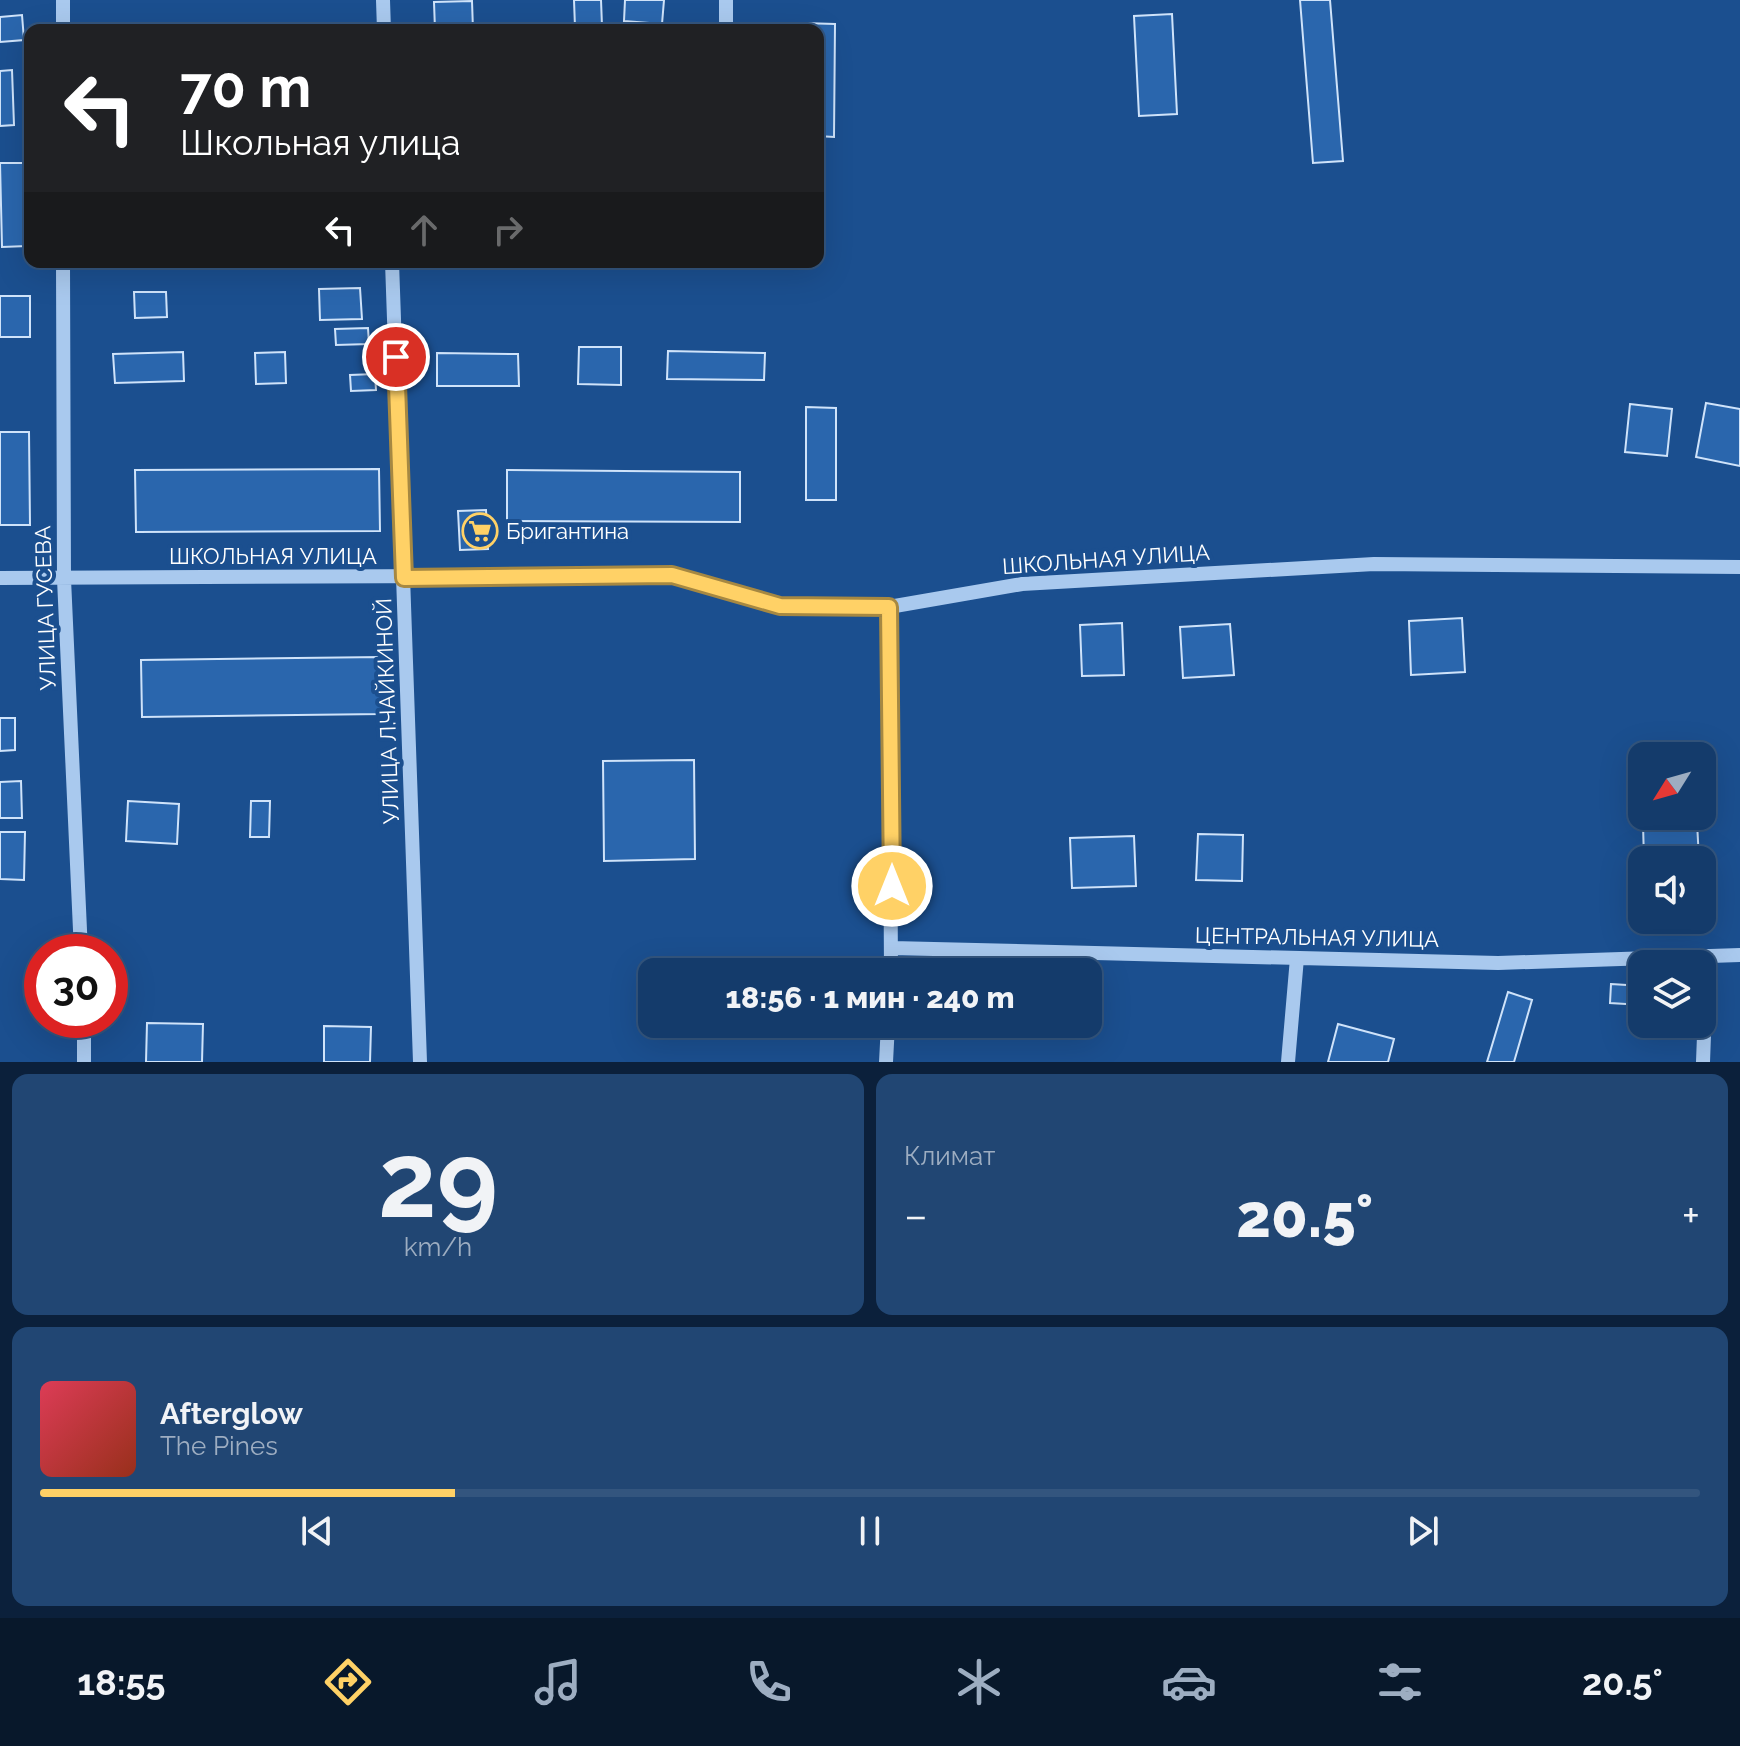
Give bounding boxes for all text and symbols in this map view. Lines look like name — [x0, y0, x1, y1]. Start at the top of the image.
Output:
text: 70 m — [180, 54, 311, 120]
icon: left — [48, 56, 152, 160]
text: Школьная улица — [180, 121, 461, 163]
icon: left — [318, 208, 362, 252]
icon: ahead — [402, 208, 446, 252]
icon: right — [486, 208, 530, 252]
pin — [362, 323, 430, 391]
icon: arrive — [374, 335, 418, 379]
supermarket icon: Бригантина — [461, 512, 499, 550]
place label: Бригантина — [506, 518, 629, 544]
street label: УЛИЦА ГУСЕВА — [29, 525, 61, 691]
street label: ШКОЛЬНАЯ УЛИЦА — [1001, 539, 1211, 579]
street label: ШКОЛЬНАЯ УЛИЦА — [169, 543, 377, 569]
street label: УЛИЦА Л.ЧАЙКИНОЙ — [370, 598, 404, 824]
north arrow — [1628, 742, 1716, 830]
map controls — [1628, 742, 1716, 1038]
position arrow — [850, 844, 934, 928]
button: sound — [1628, 846, 1716, 934]
street label: ЦЕНТРАЛЬНАЯ УЛИЦА — [1195, 922, 1439, 952]
speed limit sign: 30 — [24, 934, 128, 1038]
button: layers — [1628, 950, 1716, 1038]
text: 18:56 · 1 мин · 240 m — [725, 980, 1015, 1015]
text: 29 — [378, 1119, 498, 1241]
text: Климат — [904, 1141, 995, 1171]
text: 20.5° — [1236, 1181, 1373, 1251]
text: − — [904, 1190, 928, 1241]
text: + — [1682, 1190, 1700, 1241]
text: km/h — [404, 1232, 472, 1262]
text: Afterglow — [160, 1396, 303, 1431]
text: The Pines — [160, 1431, 278, 1461]
icon: previous — [295, 1509, 339, 1553]
icon: pause — [848, 1509, 892, 1553]
icon: next — [1401, 1509, 1445, 1553]
icon: directions — [320, 1654, 376, 1710]
icon: music — [530, 1654, 586, 1710]
icon: phone — [741, 1654, 797, 1710]
icon: climate — [951, 1654, 1007, 1710]
icon: car — [1161, 1654, 1217, 1710]
icon: filters — [1372, 1654, 1428, 1710]
text: 18:55 — [77, 1661, 165, 1703]
text: 20.5° — [1582, 1661, 1663, 1703]

